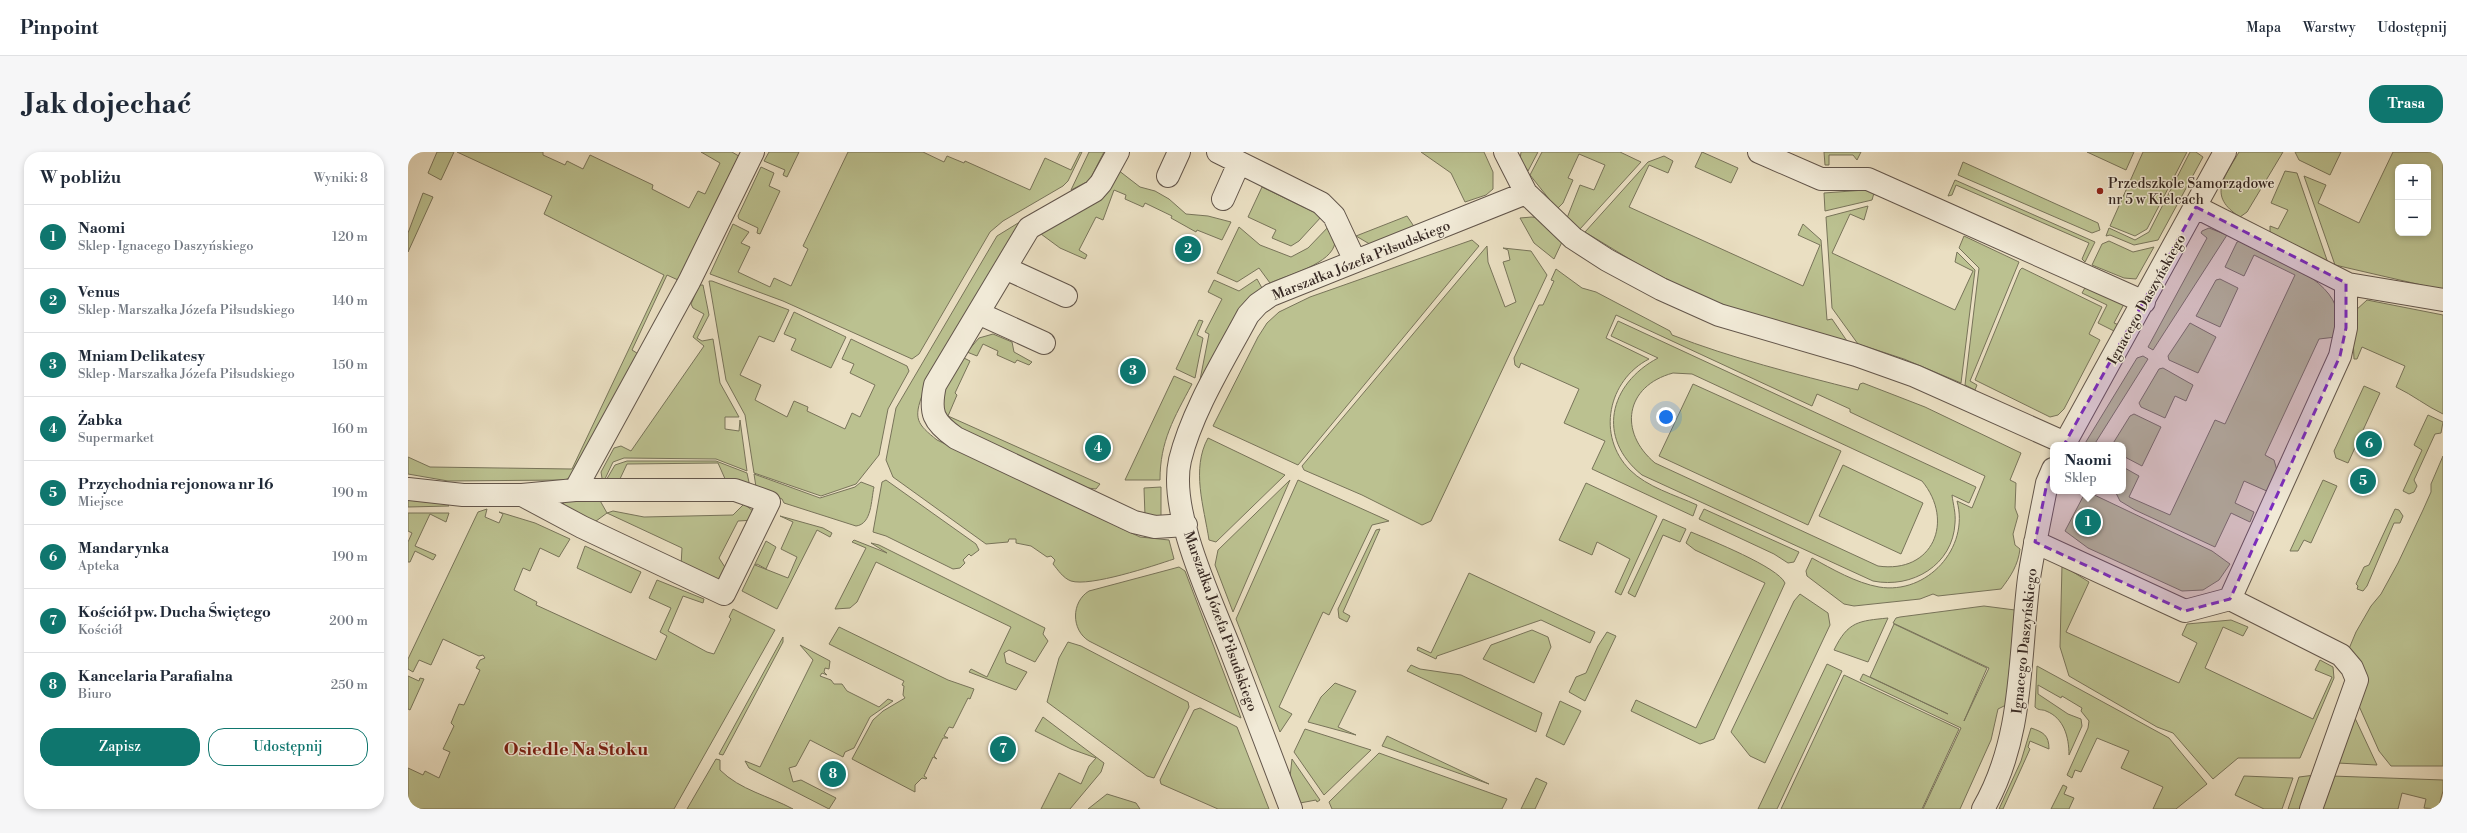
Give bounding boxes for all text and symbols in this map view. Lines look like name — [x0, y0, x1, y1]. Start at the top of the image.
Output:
text: Pinpoint — [20, 16, 99, 40]
text: Mapa — [2246, 19, 2281, 37]
text: Warstwy — [2303, 19, 2356, 37]
text: Udostępnij — [2378, 19, 2447, 37]
button: Trasa — [2369, 85, 2443, 123]
text: Jak dojechać — [24, 87, 191, 122]
map controls — [2395, 164, 2431, 236]
button: + — [2395, 164, 2431, 200]
text: W pobliżu — [40, 167, 121, 189]
text: Wyniki: 8 — [313, 170, 368, 186]
place label: Przedszkole Samorządowe nr 5 w Kielcach — [2108, 175, 2275, 209]
marker: Przedszkole Samorządowe nr 5 w Kielcach — [2095, 186, 2105, 196]
button: − — [2395, 200, 2431, 236]
street label: Marszałka Józefa Piłsudskiego — [1270, 217, 1453, 305]
text: Naomi — [78, 219, 125, 238]
text: 1 — [50, 229, 56, 245]
text: 120 m — [332, 229, 368, 245]
street label: Ignacego Daszyńskiego — [2104, 231, 2190, 368]
pin: 2 — [1175, 234, 1201, 264]
text: Sklep · Ignacego Daszyńskiego — [78, 238, 254, 254]
text: Venus — [78, 283, 120, 302]
text: 2 — [49, 293, 57, 309]
text: 140 m — [332, 293, 368, 309]
text: Sklep · Marszałka Józefa Piłsudskiego — [78, 302, 295, 318]
text: Mniam Delikatesy — [78, 347, 205, 366]
pin: 3 — [1120, 356, 1146, 386]
text: 3 — [49, 357, 57, 373]
text: 150 m — [333, 357, 368, 373]
text: Sklep · Marszałka Józefa Piłsudskiego — [78, 366, 295, 382]
your location — [1656, 407, 1676, 427]
text: Żabka — [78, 411, 122, 430]
text: 4 — [49, 421, 57, 437]
text: 160 m — [332, 421, 368, 437]
pin: 6 — [2356, 429, 2382, 459]
text: Supermarket — [78, 430, 154, 446]
pin: 4 — [1085, 433, 1111, 463]
popup — [2050, 442, 2126, 494]
text: Naomi — [2064, 451, 2112, 470]
pin: 5 — [2350, 466, 2376, 496]
text: Sklep — [2064, 470, 2097, 486]
text: Przychodnia rejonowa nr 16 — [78, 475, 274, 494]
text: 5 — [49, 485, 57, 501]
text: 190 m — [332, 485, 368, 501]
text: Miejsce — [78, 494, 123, 510]
pin: 1 — [2075, 507, 2101, 537]
street label: Marszałka Józefa Piłsudskiego — [1179, 529, 1261, 714]
text: Mandarynka — [78, 539, 169, 558]
text: 6 — [49, 549, 57, 565]
text: 190 m — [332, 549, 368, 565]
text: Apteka — [78, 558, 119, 574]
street label: Ignacego Daszyńskiego — [2008, 567, 2042, 715]
text: Kościół pw. Ducha Świętego — [78, 603, 271, 622]
text: 7 — [49, 613, 57, 629]
text: 200 m — [329, 613, 368, 629]
text: Kościół — [78, 622, 122, 638]
text: Kancelaria Parafialna — [78, 667, 233, 686]
text: 8 — [49, 677, 57, 693]
text: 250 m — [331, 677, 368, 693]
text: Biuro — [78, 686, 112, 702]
button: Zapisz — [40, 728, 200, 766]
button: Udostępnij — [208, 728, 368, 766]
pin: 7 — [990, 734, 1016, 764]
district label: Osiedle Na Stoku — [504, 738, 648, 761]
pin: 8 — [820, 759, 846, 789]

